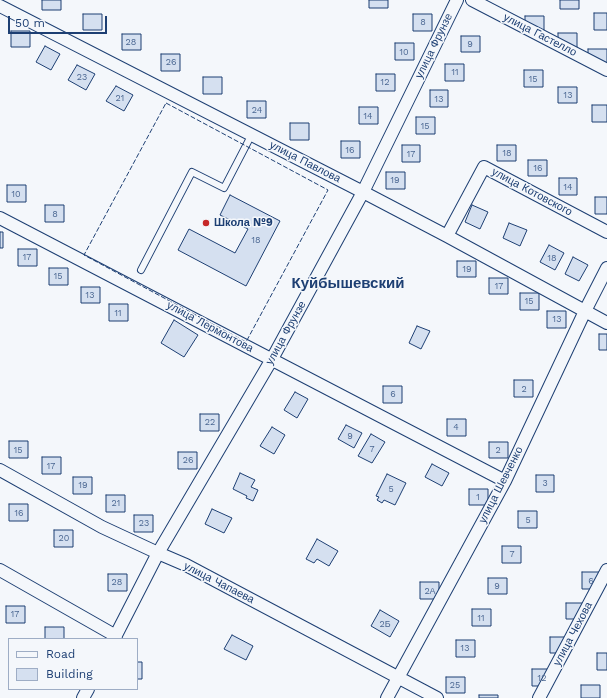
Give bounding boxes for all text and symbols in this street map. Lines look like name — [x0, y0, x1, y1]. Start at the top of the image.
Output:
scale bar — [10, 8, 109, 34]
street label: улица Фрунзе — [413, 11, 455, 81]
street label: улица Гастелло — [501, 11, 579, 59]
text: 50 m — [15, 16, 45, 30]
house number: 8 — [420, 17, 426, 27]
house number: 28 — [126, 37, 136, 47]
house number: 9 — [467, 39, 473, 49]
house number: 10 — [399, 47, 409, 57]
house number: 26 — [166, 57, 176, 67]
house number: 11 — [451, 67, 459, 77]
house number: 23 — [77, 72, 87, 82]
house number: 15 — [529, 74, 537, 84]
house number: 12 — [381, 77, 389, 87]
house number: 13 — [564, 90, 572, 100]
house number: 21 — [116, 93, 124, 103]
house number: 13 — [435, 94, 443, 104]
house number: 24 — [252, 105, 262, 115]
house number: 14 — [363, 111, 373, 121]
house number: 15 — [421, 121, 429, 131]
street label: улица Павлова — [267, 138, 343, 186]
house number: 16 — [346, 145, 354, 155]
house number: 18 — [502, 148, 512, 158]
house number: 17 — [407, 149, 415, 159]
house number: 16 — [534, 163, 542, 173]
street label: улица Котовского — [489, 165, 575, 219]
house number: 19 — [390, 175, 400, 185]
house number: 14 — [563, 182, 573, 192]
house number: 10 — [11, 189, 21, 199]
house number: 8 — [52, 209, 58, 219]
place label: Школа №9 — [214, 216, 273, 230]
marker: Школа №9 — [201, 218, 211, 228]
house number: 18 — [251, 235, 261, 245]
house number: 17 — [23, 252, 31, 262]
house number: 18 — [547, 253, 557, 263]
house number: 19 — [462, 264, 472, 274]
house number: 15 — [54, 271, 62, 281]
district label: Куйбышевский — [292, 275, 404, 293]
house number: 17 — [495, 281, 503, 291]
house number: 13 — [86, 290, 94, 300]
house number: 15 — [525, 296, 533, 306]
street label: улица Лермонтова — [164, 299, 256, 355]
street label: улица Фрунзе — [263, 299, 309, 367]
house number: 11 — [114, 308, 122, 318]
house number: 13 — [553, 314, 561, 324]
house number: 2 — [521, 384, 527, 394]
house number: 6 — [390, 389, 396, 399]
house number: 22 — [205, 417, 215, 427]
house number: 4 — [453, 422, 459, 432]
house number: 9 — [347, 431, 353, 441]
house number: 7 — [369, 444, 375, 454]
street label: улица Шевченко — [476, 444, 526, 526]
house number: 15 — [14, 445, 22, 455]
house number: 2 — [495, 445, 501, 455]
house number: 26 — [183, 455, 193, 465]
house number: 17 — [47, 461, 55, 471]
house number: 3 — [542, 478, 548, 488]
house number: 19 — [78, 480, 88, 490]
house number: 5 — [388, 484, 394, 494]
house number: 1 — [476, 492, 480, 502]
house number: 21 — [112, 498, 120, 508]
house number: 16 — [15, 508, 23, 518]
house number: 5 — [525, 515, 531, 525]
house number: 23 — [139, 518, 149, 528]
house number: 20 — [59, 533, 69, 543]
house number: 7 — [509, 549, 515, 559]
street label: улица Чапаева — [181, 560, 257, 606]
house number: 6 — [588, 576, 594, 586]
house number: 28 — [112, 577, 122, 587]
house number: 9 — [494, 581, 500, 591]
house number: 2А — [424, 586, 436, 596]
street label: улица Чехова — [551, 600, 595, 668]
house number: 17 — [11, 609, 19, 619]
house number: 11 — [477, 613, 485, 623]
house number: 2Б — [379, 619, 391, 629]
legend — [8, 638, 138, 690]
house number: 13 — [461, 643, 469, 653]
text: Road — [46, 647, 75, 661]
text: Building — [46, 667, 93, 681]
house number: 12 — [538, 673, 546, 683]
house number: 25 — [450, 680, 460, 690]

